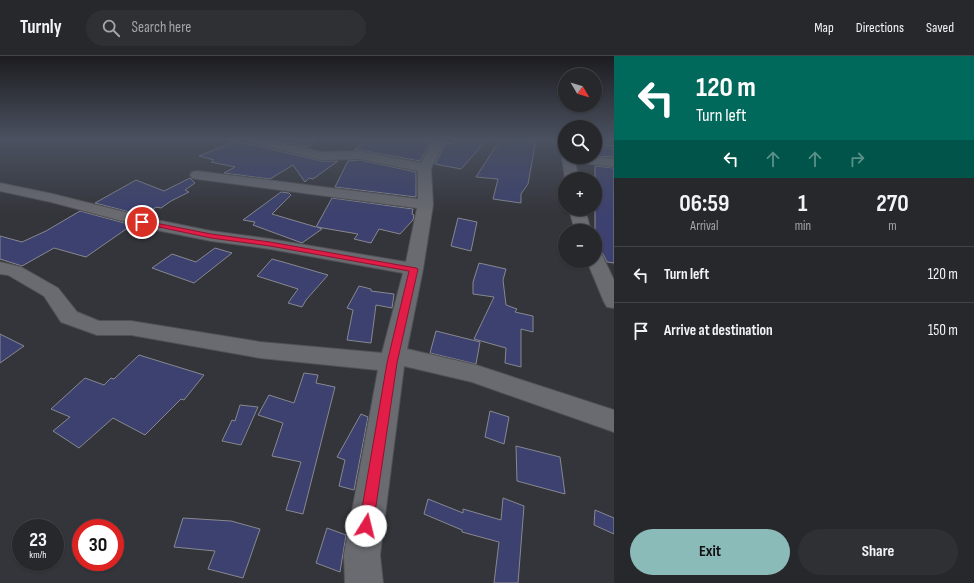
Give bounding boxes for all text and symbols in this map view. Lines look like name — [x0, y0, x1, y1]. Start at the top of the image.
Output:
search box — [86, 10, 366, 46]
text: Turnly — [20, 16, 62, 39]
icon: search — [100, 17, 122, 39]
text: Search here — [132, 18, 191, 37]
text: Map — [814, 19, 834, 36]
text: Directions — [856, 19, 904, 36]
text: Saved — [926, 19, 954, 36]
north arrow — [558, 68, 602, 112]
map controls — [558, 68, 602, 268]
text: 120 m — [696, 71, 756, 104]
icon: left — [630, 72, 682, 124]
text: Turn left — [696, 105, 747, 126]
button: search — [558, 120, 602, 164]
icon: left — [720, 148, 742, 170]
icon: ahead — [762, 148, 784, 170]
icon: ahead — [804, 148, 826, 170]
icon: right — [846, 148, 868, 170]
button: + — [558, 172, 602, 216]
text: 06:59 — [679, 189, 729, 218]
text: 1 — [798, 189, 808, 218]
text: 270 — [876, 189, 909, 218]
pin — [125, 205, 159, 239]
icon: arrive — [131, 211, 153, 233]
text: Arrival — [690, 218, 718, 234]
text: min — [795, 218, 811, 234]
text: m — [888, 218, 897, 234]
button: − — [558, 224, 602, 268]
icon: left — [630, 264, 652, 286]
text: Turn left — [664, 265, 709, 284]
text: 120 m — [928, 265, 958, 284]
icon: arrive — [630, 320, 652, 342]
text: Arrive at destination — [664, 321, 773, 340]
text: 150 m — [928, 321, 958, 340]
position arrow — [345, 505, 387, 547]
speed limit sign: 30 — [72, 519, 124, 571]
text: 23 — [29, 528, 47, 552]
button: Exit — [630, 529, 790, 575]
button: Share — [798, 529, 958, 575]
text: km/h — [29, 549, 47, 561]

